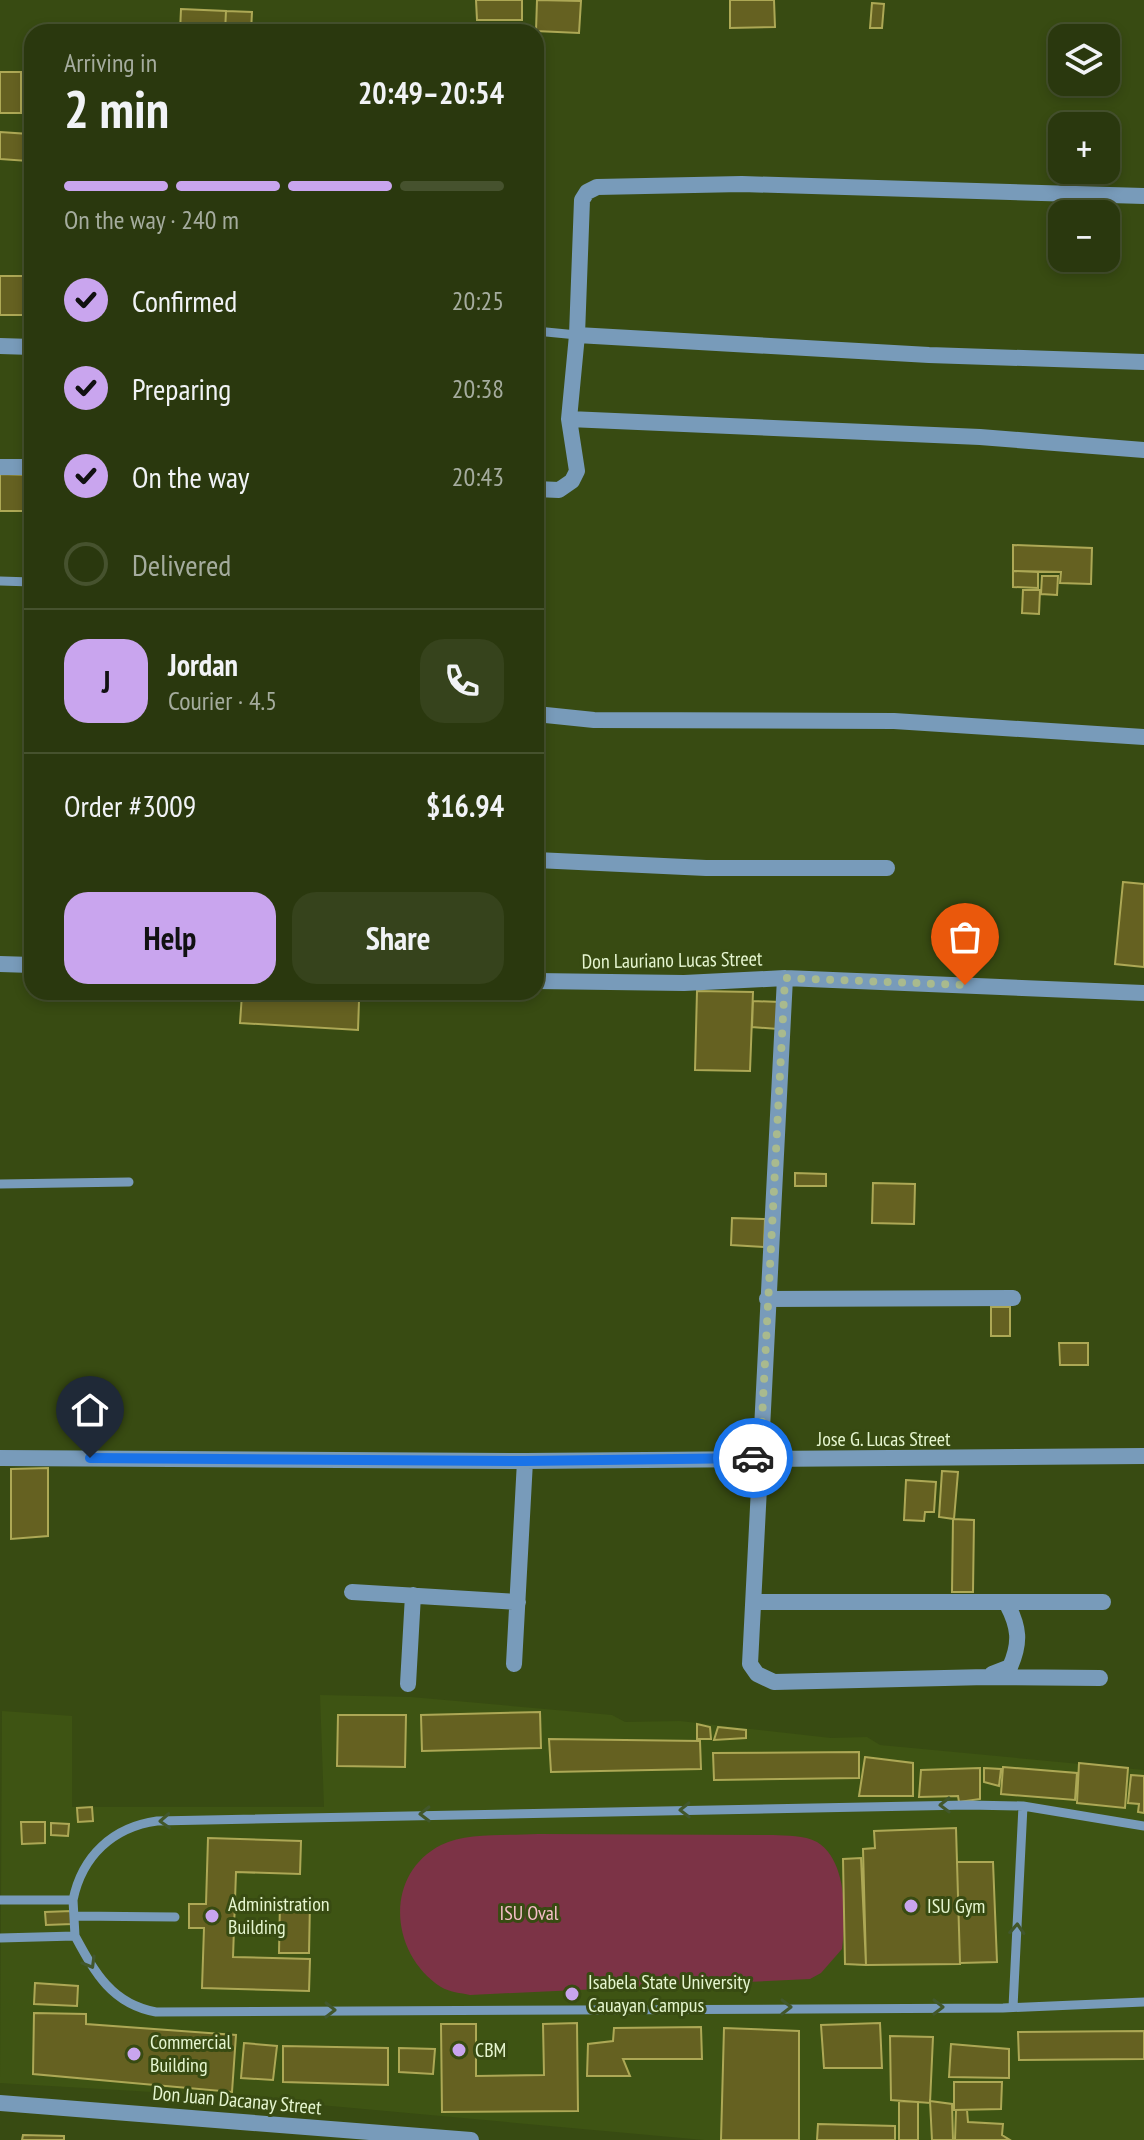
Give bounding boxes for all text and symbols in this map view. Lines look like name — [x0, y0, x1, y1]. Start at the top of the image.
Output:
map controls — [1048, 24, 1120, 272]
button: layers — [1048, 24, 1120, 96]
text: Arriving in — [64, 46, 157, 79]
text: 20:49–20:54 — [358, 73, 504, 112]
text: 2 min — [64, 75, 169, 142]
button: + — [1048, 112, 1120, 184]
button: − — [1048, 200, 1120, 272]
text: On the way · 240 m — [64, 203, 239, 236]
icon: check — [64, 278, 108, 322]
text: Confirmed — [132, 281, 237, 320]
text: 20:25 — [452, 284, 504, 317]
icon: check — [64, 366, 108, 410]
text: Preparing — [132, 369, 231, 408]
text: 20:38 — [452, 372, 504, 405]
icon: check — [64, 454, 108, 498]
text: On the way — [132, 457, 249, 496]
text: 20:43 — [452, 460, 504, 493]
text: Delivered — [132, 545, 231, 584]
button: phone — [420, 639, 504, 723]
text: Jordan — [168, 645, 238, 684]
text: J — [102, 662, 110, 701]
text: Courier · 4.5 — [168, 684, 277, 717]
text: Order #3009 — [64, 786, 196, 825]
text: $16.94 — [426, 786, 504, 825]
button: Help — [64, 892, 276, 984]
button: Share — [292, 892, 504, 984]
pin — [931, 903, 999, 985]
icon: bag — [943, 915, 987, 959]
street label: Don Lauriano Lucas Street — [582, 945, 763, 975]
pin — [56, 1376, 124, 1458]
icon: home — [68, 1388, 112, 1432]
courier — [713, 1418, 793, 1498]
street label: Jose G. Lucas Street — [816, 1426, 951, 1452]
icon: car — [731, 1436, 775, 1480]
one-way arrow — [938, 1797, 951, 1814]
one-way arrow — [678, 1801, 691, 1819]
one-way arrow — [418, 1805, 431, 1823]
one-way arrow — [158, 1812, 171, 1829]
place label: Administration Building — [228, 1891, 330, 1940]
place label: ISU Gym — [927, 1893, 985, 1919]
marker: ISU Gym — [902, 1897, 920, 1915]
park label: ISU Oval — [499, 1900, 559, 1926]
marker: Administration Building — [203, 1907, 221, 1925]
one-way arrow — [1008, 1922, 1025, 1935]
one-way arrow — [80, 1954, 96, 1969]
place label: Isabela State University Cauayan Campus — [588, 1969, 751, 2018]
marker: Isabela State University Cauayan Campus — [563, 1985, 581, 2003]
one-way arrow — [780, 1998, 793, 2016]
one-way arrow — [932, 1998, 945, 2016]
one-way arrow — [324, 2001, 337, 2019]
place label: Commercial Building — [150, 2029, 231, 2078]
place label: CBM — [475, 2037, 506, 2063]
marker: CBM — [450, 2041, 468, 2059]
marker: Commercial Building — [125, 2045, 143, 2063]
street label: Don Juan Dacanay Street — [151, 2080, 323, 2120]

